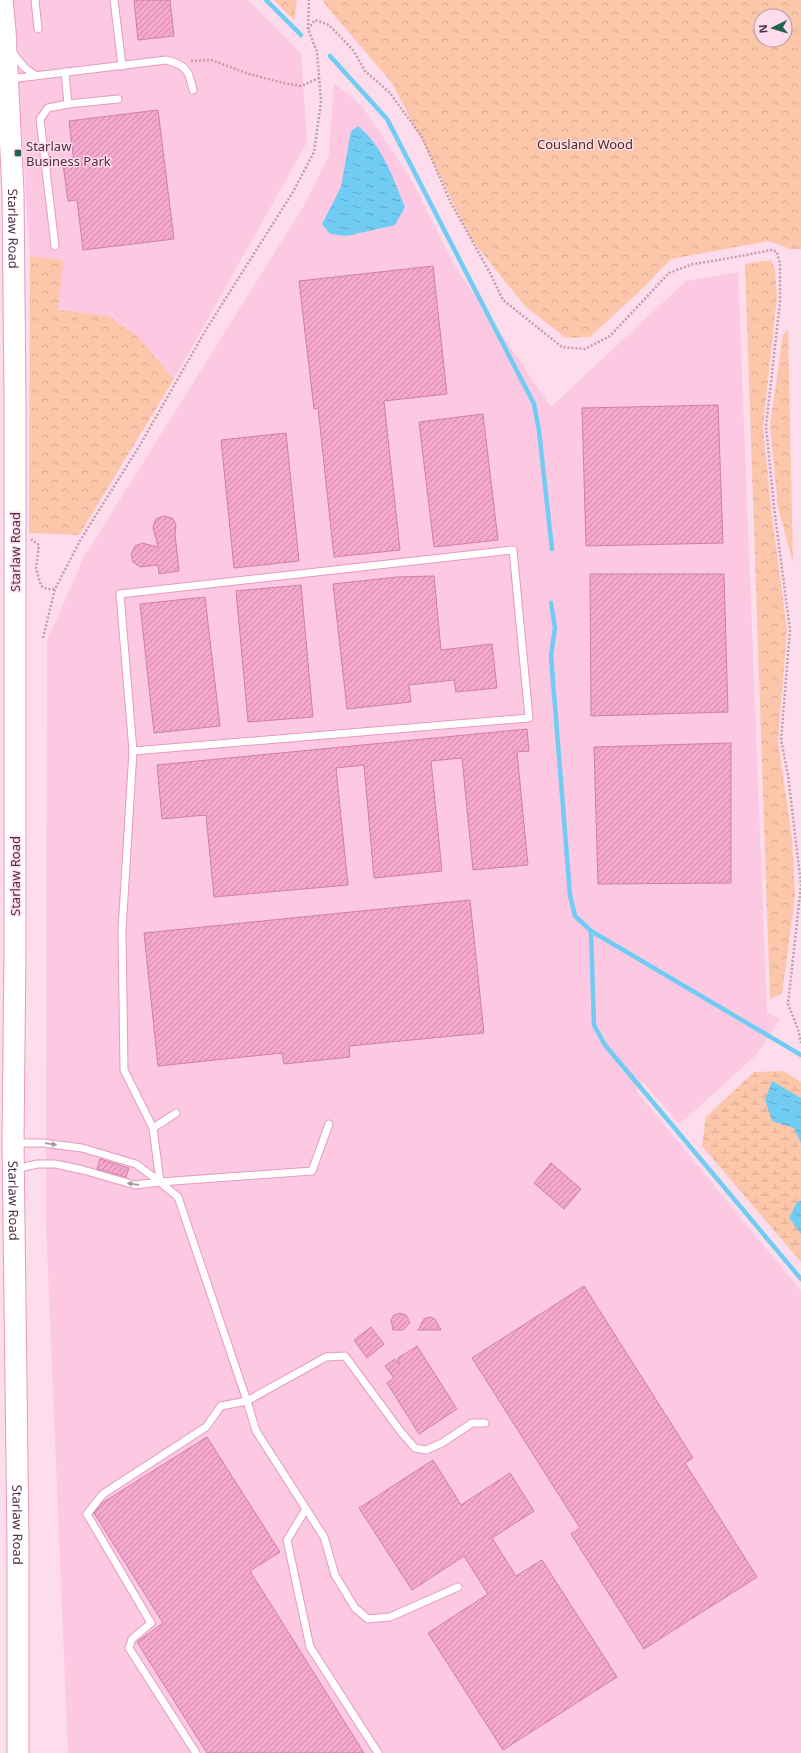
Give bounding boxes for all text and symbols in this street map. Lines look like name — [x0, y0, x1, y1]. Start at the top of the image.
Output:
north arrow — [753, 8, 793, 48]
text: N — [755, 24, 770, 34]
park label: Cousland Wood — [537, 135, 633, 153]
place label: Starlaw Business Park — [26, 137, 111, 170]
marker: Starlaw Business Park — [13, 148, 23, 158]
street label: Starlaw Road — [4, 189, 23, 269]
street label: Starlaw Road — [6, 512, 24, 592]
street label: Starlaw Road — [6, 836, 24, 916]
one-way arrow — [45, 1141, 58, 1147]
street label: Starlaw Road — [4, 1160, 23, 1241]
one-way arrow — [127, 1181, 140, 1187]
street label: Starlaw Road — [8, 1484, 27, 1565]

